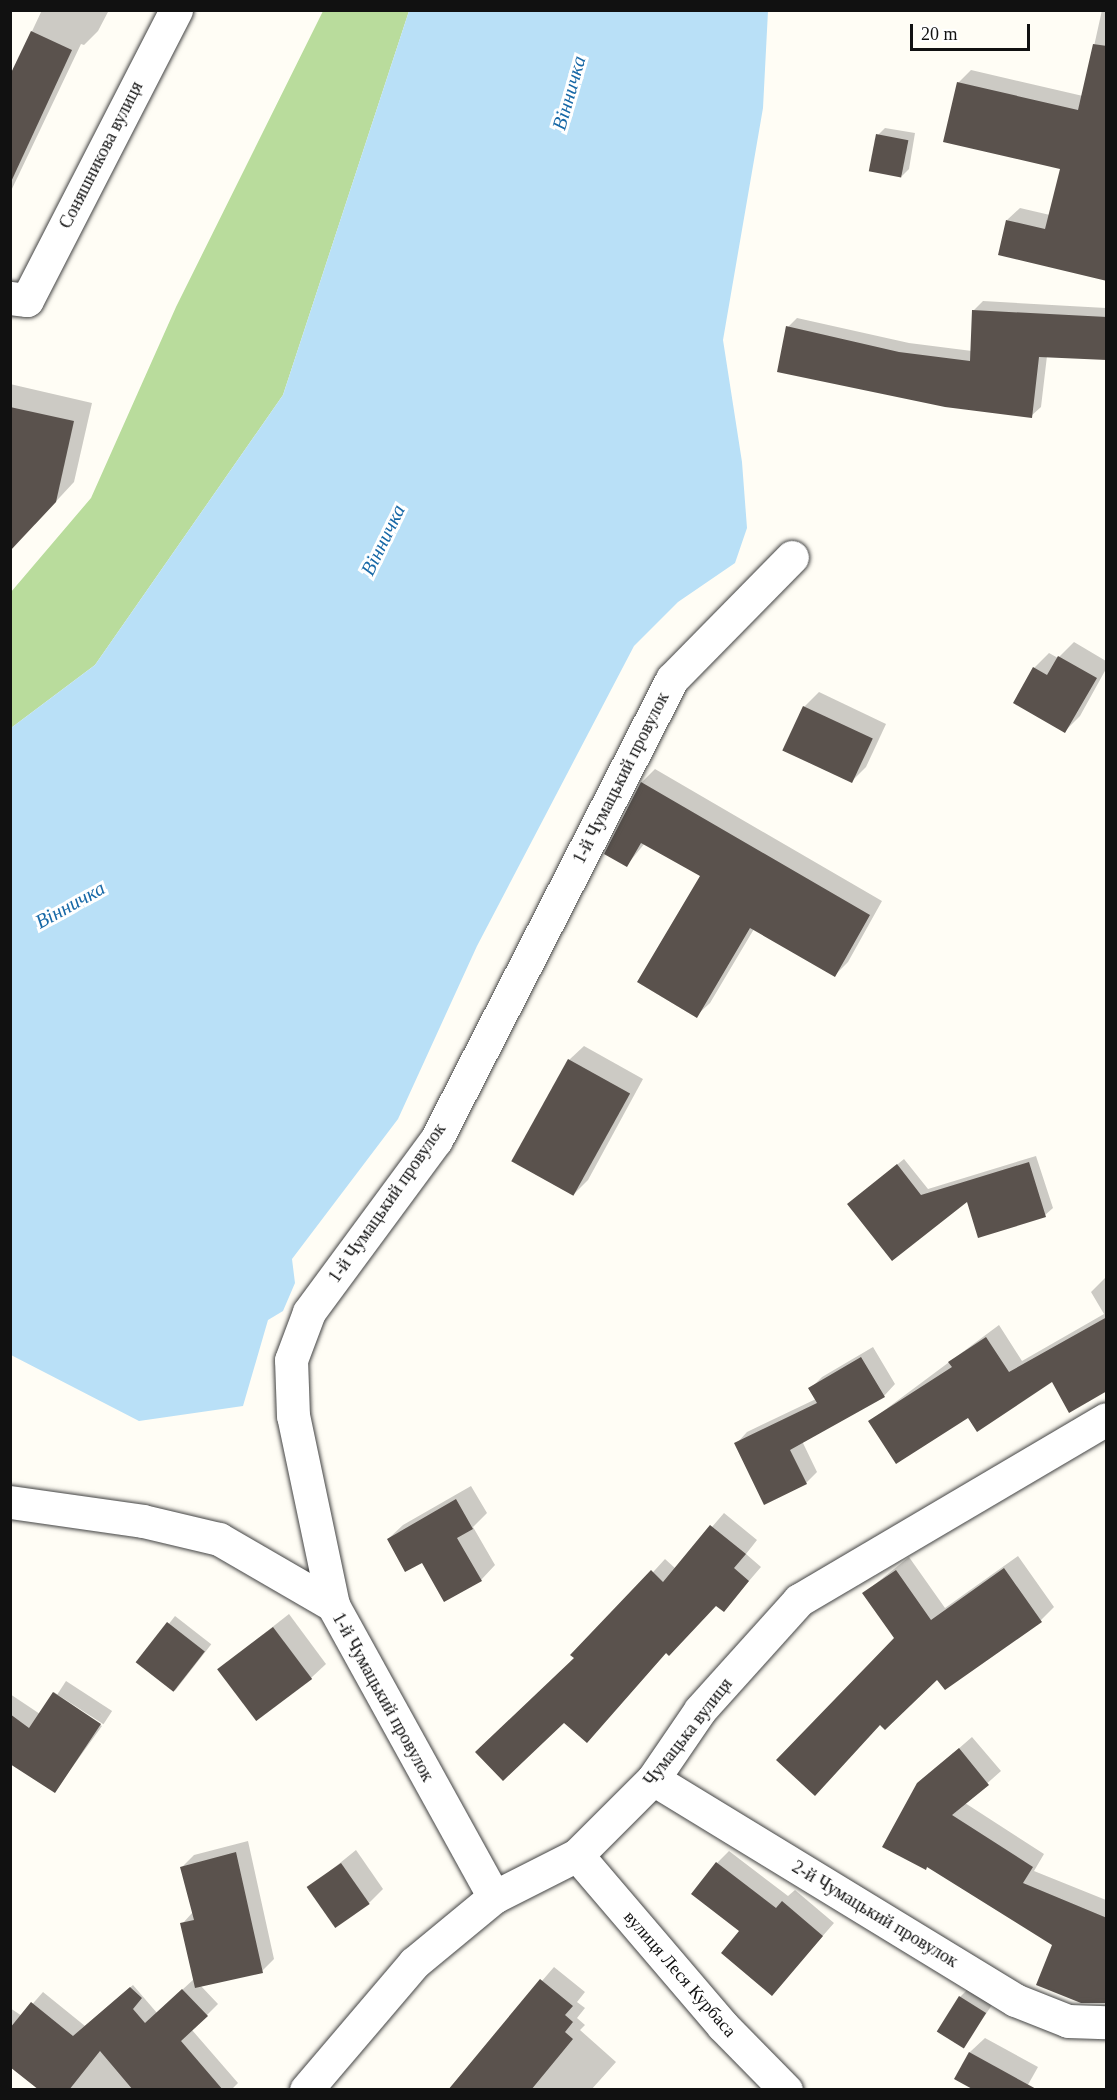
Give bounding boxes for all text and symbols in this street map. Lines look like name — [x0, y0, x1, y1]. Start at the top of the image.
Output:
scale bar — [913, 12, 1033, 50]
text: 20 m — [921, 24, 958, 44]
water label: Вінничка — [547, 53, 591, 133]
street label: Соняшникова вулиця — [55, 78, 147, 232]
water label: Вінничка — [356, 501, 410, 579]
street label: 1-й Чумацький провулок — [568, 689, 674, 867]
water label: Вінничка — [31, 876, 109, 934]
street label: 1-й Чумацький провулок — [324, 1119, 450, 1287]
street label: 1-й Чумацький провулок — [328, 1609, 438, 1785]
street label: Чумацька вулиця — [639, 1674, 737, 1790]
street label: 2-й Чумацький провулок — [788, 1856, 962, 1972]
street label: вулиця Леся Курбаса — [619, 1906, 741, 2042]

